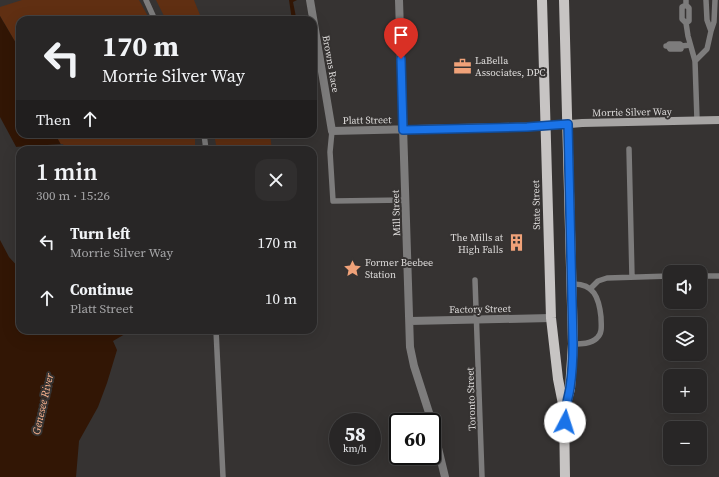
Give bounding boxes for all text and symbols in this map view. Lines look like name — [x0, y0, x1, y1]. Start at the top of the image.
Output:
pin — [384, 18, 418, 59]
icon: arrive — [390, 24, 412, 46]
text: 170 m — [102, 27, 179, 65]
icon: left — [36, 32, 88, 84]
street label: Browns Race — [320, 34, 342, 94]
place label: LaBella Associates, DPC — [475, 54, 546, 79]
office icon: LaBella Associates, DPC — [452, 56, 472, 76]
text: Morrie Silver Way — [102, 63, 245, 88]
street label: Morrie Silver Way — [592, 105, 673, 119]
icon: ahead — [79, 108, 101, 130]
text: Then — [36, 109, 71, 130]
street label: Platt Street — [343, 113, 392, 127]
text: 1 min — [36, 155, 98, 188]
button: close — [255, 159, 297, 201]
street label: State Street — [529, 179, 543, 230]
text: 300 m · 15:26 — [36, 187, 110, 204]
street label: Mill Street — [389, 189, 403, 236]
text: Turn left — [70, 223, 130, 244]
icon: left — [36, 231, 58, 253]
place label: The Mills at High Falls — [451, 231, 504, 256]
text: 170 m — [257, 232, 297, 253]
building icon: The Mills at High Falls — [506, 233, 526, 253]
text: Morrie Silver Way — [70, 244, 173, 261]
place label: Former Beebee Station — [365, 256, 433, 281]
place icon: Former Beebee Station — [342, 258, 362, 278]
map controls — [663, 265, 707, 465]
button: sound — [663, 265, 707, 309]
text: Continue — [70, 279, 133, 300]
icon: ahead — [36, 287, 58, 309]
text: 10 m — [265, 288, 297, 309]
text: Platt Street — [70, 300, 133, 317]
street label: Factory Street — [449, 302, 512, 316]
button: layers — [663, 317, 707, 361]
street label: Toronto Street — [463, 366, 479, 431]
button: + — [663, 369, 707, 413]
water label: Genesee River — [29, 371, 57, 436]
position arrow — [544, 401, 586, 443]
speed limit sign: 60 — [389, 413, 441, 465]
text: 58 — [344, 420, 366, 448]
button: − — [663, 421, 707, 465]
text: km/h — [343, 442, 367, 455]

